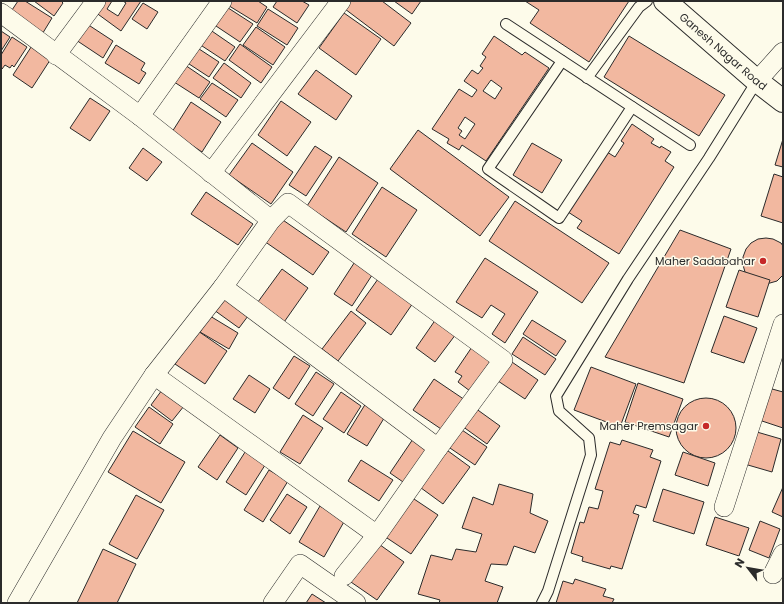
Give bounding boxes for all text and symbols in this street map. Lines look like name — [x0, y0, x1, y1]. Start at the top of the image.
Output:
street label: Ganesh Nagar Road — [676, 9, 770, 94]
place label: Maher Sadabahar — [655, 253, 755, 269]
marker: Maher Sadabahar — [758, 256, 768, 266]
place label: Maher Premsagar — [599, 418, 698, 434]
marker: Maher Premsagar — [701, 421, 711, 431]
north arrow — [728, 548, 768, 588]
text: N — [730, 555, 748, 571]

